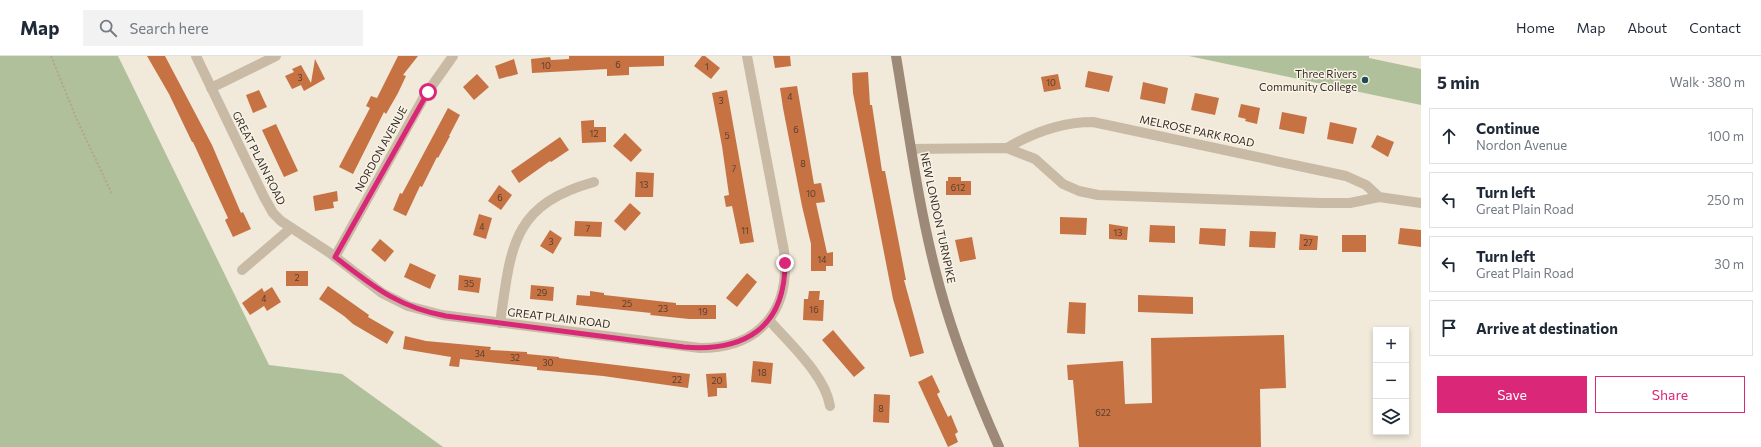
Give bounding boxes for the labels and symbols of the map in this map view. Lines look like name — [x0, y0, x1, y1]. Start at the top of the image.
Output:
house number: 6 — [615, 59, 621, 70]
house number: 10 — [541, 60, 551, 71]
house number: 1 — [705, 61, 709, 72]
place label: Three Rivers Community College — [1259, 67, 1357, 93]
house number: 3 — [297, 72, 303, 83]
marker: Three Rivers Community College — [1360, 75, 1370, 85]
house number: 10 — [1046, 77, 1056, 88]
route start — [419, 83, 437, 101]
house number: 4 — [787, 91, 793, 102]
house number: 3 — [718, 95, 724, 106]
street label: NORDON AVENUE — [352, 104, 409, 194]
street label: GREAT PLAIN ROAD — [230, 109, 289, 207]
street label: MELROSE PARK ROAD — [1139, 112, 1256, 149]
house number: 6 — [793, 124, 799, 135]
house number: 12 — [590, 128, 598, 139]
house number: 5 — [724, 130, 730, 141]
street label: NEW LONDON TURNPIKE — [918, 151, 959, 285]
house number: 8 — [800, 158, 806, 169]
house number: 7 — [732, 163, 737, 174]
house number: 13 — [640, 179, 648, 190]
house number: 612 — [951, 182, 965, 193]
house number: 10 — [806, 188, 816, 199]
house number: 6 — [497, 192, 503, 203]
house number: 4 — [479, 221, 485, 232]
house number: 7 — [586, 223, 591, 234]
house number: 11 — [741, 225, 749, 236]
house number: 13 — [1114, 227, 1122, 238]
house number: 3 — [548, 236, 554, 247]
house number: 27 — [1303, 237, 1313, 248]
route end — [776, 254, 794, 272]
house number: 14 — [817, 254, 827, 265]
house number: 2 — [295, 272, 300, 283]
house number: 35 — [464, 278, 474, 289]
house number: 29 — [537, 287, 547, 298]
house number: 4 — [261, 293, 267, 304]
house number: 25 — [622, 298, 632, 309]
house number: 23 — [658, 303, 668, 314]
house number: 16 — [809, 304, 819, 315]
street label: GREAT PLAIN ROAD — [507, 305, 611, 330]
house number: 19 — [698, 306, 708, 317]
house number: 34 — [475, 348, 486, 359]
house number: 32 — [510, 352, 520, 363]
house number: 30 — [542, 357, 554, 368]
house number: 18 — [757, 367, 767, 378]
house number: 22 — [672, 374, 682, 385]
house number: 20 — [712, 375, 723, 386]
house number: 8 — [878, 403, 884, 414]
house number: 622 — [1095, 407, 1111, 418]

